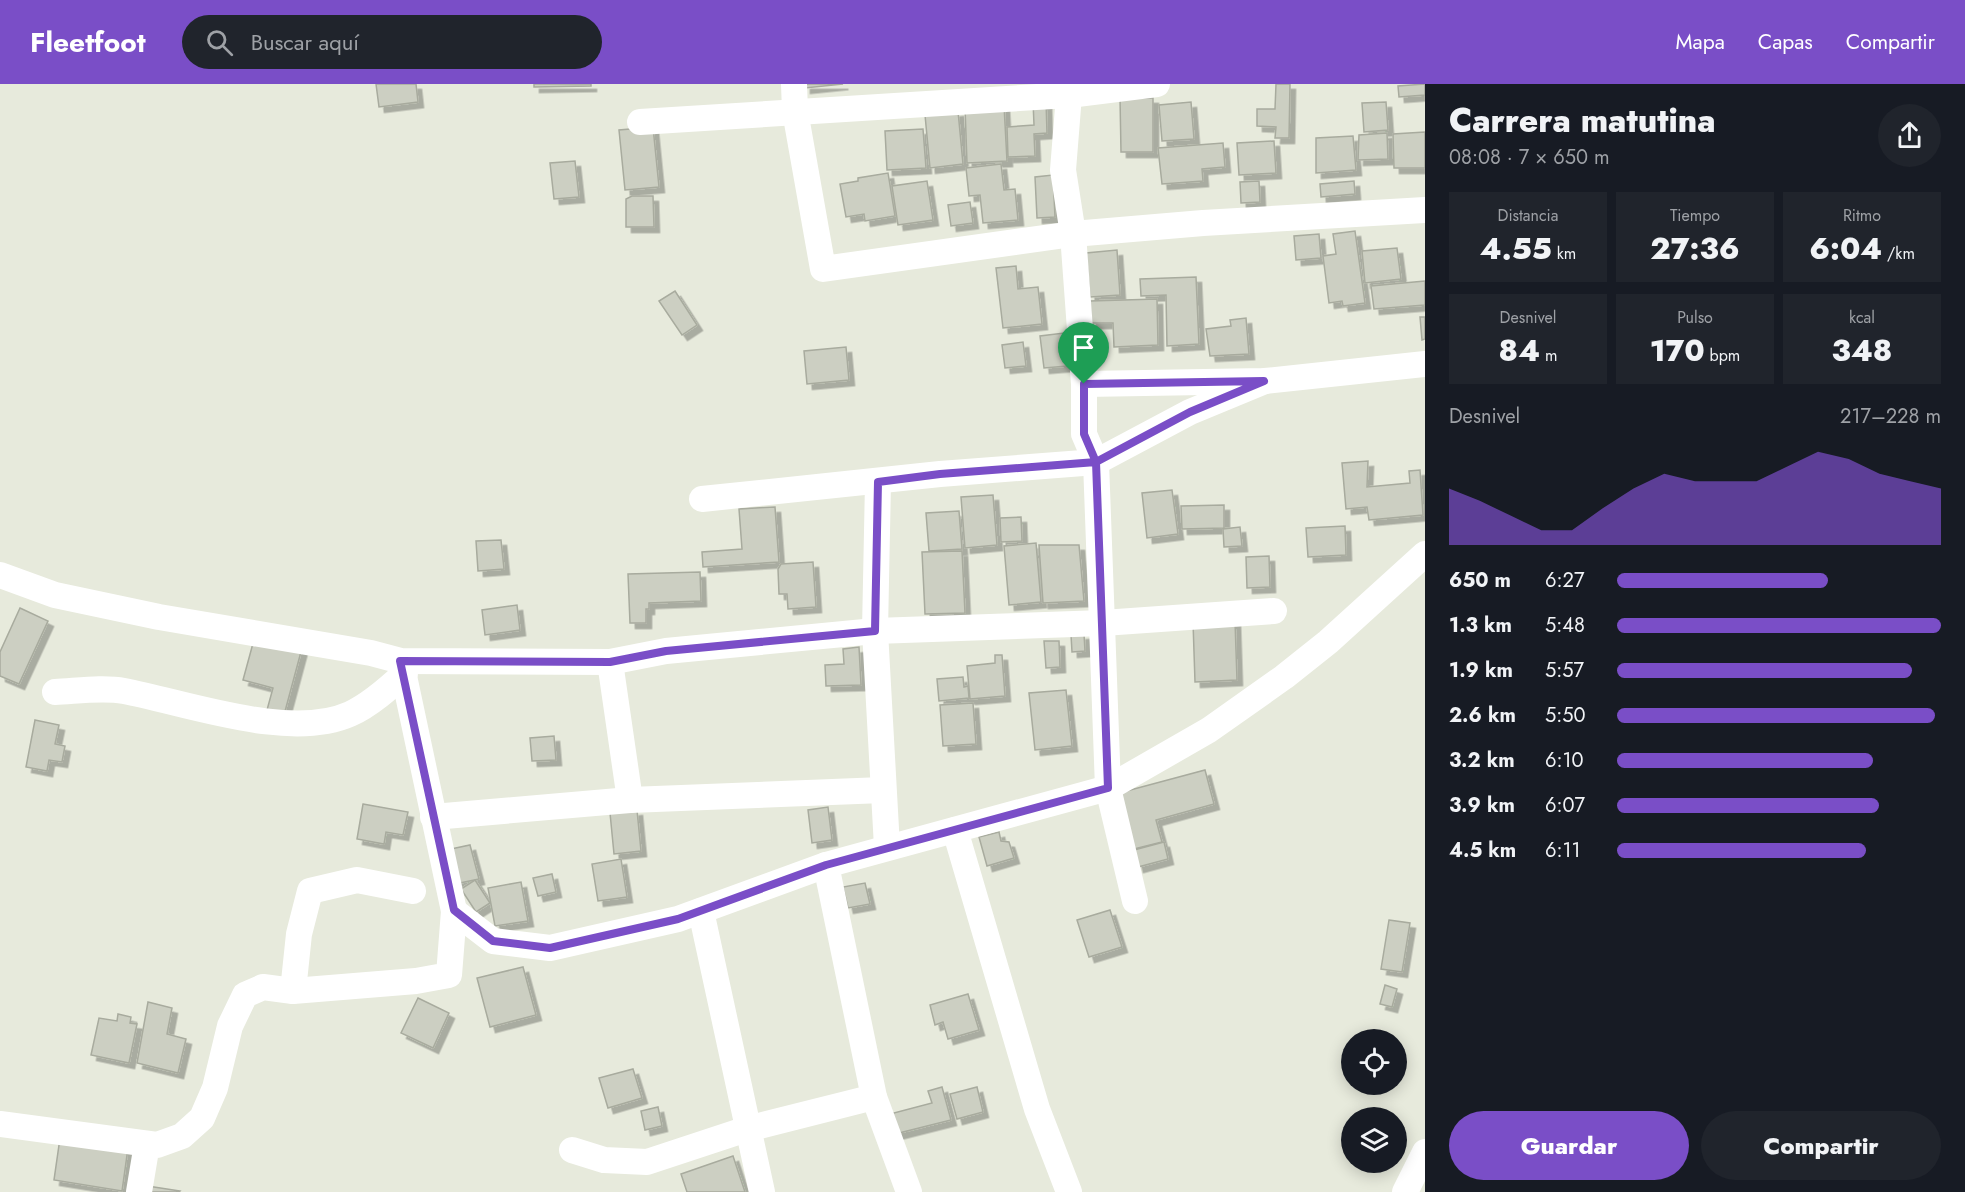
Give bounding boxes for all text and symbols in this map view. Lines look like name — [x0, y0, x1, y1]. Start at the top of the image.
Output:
search box — [182, 15, 602, 69]
text: Fleetfoot — [30, 22, 146, 63]
icon: search — [203, 26, 236, 59]
text: Buscar aquí — [251, 26, 359, 58]
text: Mapa — [1676, 27, 1725, 57]
text: Capas — [1758, 27, 1813, 57]
text: Compartir — [1846, 27, 1935, 57]
text: Carrera matutina — [1449, 97, 1716, 144]
button: share — [1878, 104, 1941, 167]
text: 08:08 · 7 × 650 m — [1449, 143, 1610, 172]
text: Distancia — [1498, 204, 1558, 227]
text: Tiempo — [1670, 204, 1720, 227]
text: Ritmo — [1843, 204, 1881, 227]
text: 4.55 — [1480, 227, 1552, 270]
text: 27:36 — [1650, 227, 1740, 270]
text: 6:04 — [1809, 227, 1882, 270]
text: km — [1552, 242, 1576, 265]
text: /km — [1882, 242, 1915, 265]
text: Desnivel — [1500, 306, 1556, 329]
text: Pulso — [1677, 306, 1713, 329]
text: kcal — [1849, 306, 1875, 329]
pin — [1058, 322, 1109, 384]
text: 84 — [1499, 329, 1540, 372]
text: 170 — [1650, 329, 1705, 372]
text: 348 — [1832, 329, 1892, 372]
icon: arrive — [1067, 331, 1100, 364]
text: m — [1540, 344, 1557, 367]
text: bpm — [1705, 344, 1740, 367]
text: Desnivel — [1449, 402, 1520, 431]
text: 217–228 m — [1840, 402, 1941, 431]
text: 650 m — [1449, 566, 1511, 595]
text: 6:27 — [1545, 566, 1584, 595]
text: 1.3 km — [1449, 611, 1512, 640]
text: 5:48 — [1545, 611, 1585, 640]
text: 1.9 km — [1449, 656, 1513, 685]
text: 5:57 — [1545, 656, 1584, 685]
text: 2.6 km — [1449, 701, 1516, 730]
text: 5:50 — [1545, 701, 1586, 730]
text: 3.2 km — [1449, 746, 1515, 775]
text: 6:10 — [1545, 746, 1584, 775]
text: 3.9 km — [1449, 791, 1515, 820]
text: 6:07 — [1545, 791, 1585, 820]
text: 4.5 km — [1449, 836, 1516, 865]
text: 6:11 — [1545, 836, 1581, 865]
map controls — [1341, 1029, 1407, 1173]
button: locate — [1341, 1029, 1407, 1095]
button: layers — [1341, 1107, 1407, 1173]
button: Guardar — [1449, 1111, 1689, 1180]
button: Compartir — [1701, 1111, 1941, 1180]

